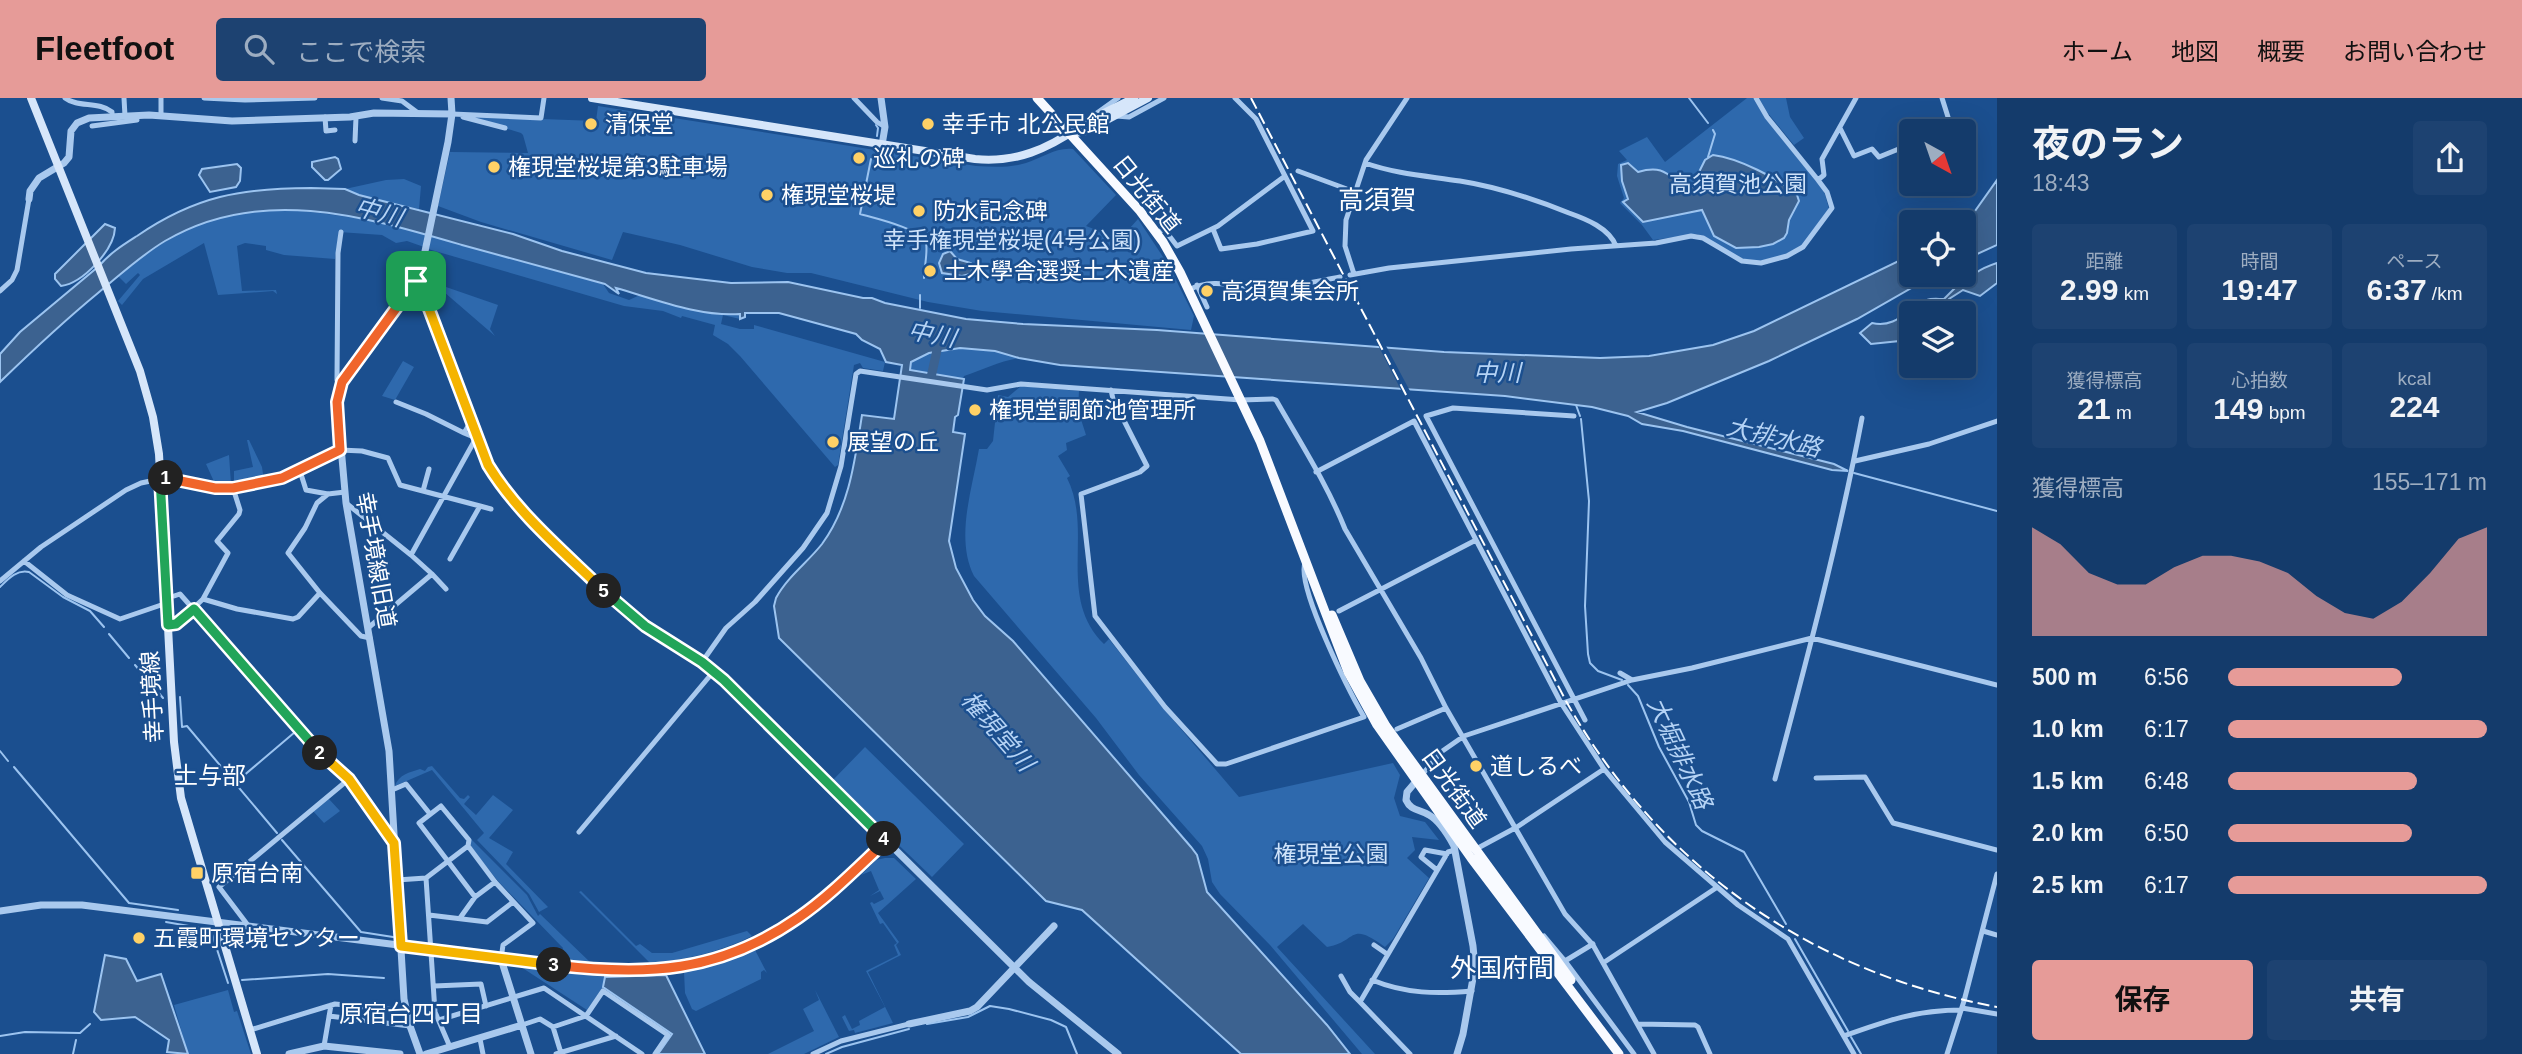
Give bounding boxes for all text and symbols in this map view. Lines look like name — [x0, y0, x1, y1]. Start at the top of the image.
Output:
search box — [216, 18, 706, 81]
text: Fleetfoot — [35, 30, 174, 67]
icon: search — [240, 30, 278, 68]
text: ここで検索 — [296, 37, 426, 67]
text: ホーム — [2062, 38, 2133, 65]
text: 地図 — [2171, 38, 2219, 65]
text: 概要 — [2257, 38, 2305, 65]
text: お問い合わせ — [2343, 38, 2487, 65]
place label: 清保堂 — [605, 111, 674, 137]
place label: 幸手市 北公民館 — [942, 111, 1109, 137]
marker: 清保堂 — [583, 116, 599, 132]
marker: 幸手市 北公民館 — [920, 116, 936, 132]
north arrow — [1899, 119, 1976, 196]
map controls — [1899, 119, 1976, 378]
button: share — [2413, 121, 2487, 195]
text: 夜のラン — [2032, 123, 2184, 165]
place label: 巡礼の碑 — [873, 145, 965, 171]
marker: 巡礼の碑 — [851, 150, 867, 166]
street label: 日光街道 — [1108, 150, 1186, 238]
place label: 権現堂桜堤第3駐車場 — [508, 154, 728, 180]
marker: 権現堂桜堤第3駐車場 — [486, 159, 502, 175]
text: 18:43 — [2032, 170, 2090, 196]
park label: 高須賀池公園 — [1669, 171, 1807, 197]
place label: 権現堂桜堤 — [781, 182, 896, 208]
district label: 高須賀 — [1338, 185, 1416, 215]
marker: 権現堂桜堤 — [759, 187, 775, 203]
water label: 中川 — [352, 193, 409, 232]
place label: 防水記念碑 — [933, 198, 1048, 224]
marker: 防水記念碑 — [911, 203, 927, 219]
button: locate — [1899, 210, 1976, 287]
park label: 幸手権現堂桜堤(4号公園) — [883, 227, 1141, 253]
pin — [386, 251, 446, 311]
text: 距離 — [2085, 251, 2124, 272]
text: 時間 — [2240, 251, 2279, 272]
text: ペース — [2386, 251, 2443, 272]
place label: 土木學舎選奨土木遺産 — [944, 258, 1174, 284]
icon: arrive — [397, 262, 435, 300]
marker: 土木學舎選奨土木遺産 — [922, 263, 938, 279]
text: 2.99 — [2060, 273, 2118, 306]
text: 19:47 — [2221, 273, 2298, 306]
text: 6:37 — [2367, 273, 2427, 306]
place label: 高須賀集会所 — [1221, 278, 1359, 304]
marker: 高須賀集会所 — [1199, 283, 1215, 299]
text: km — [2118, 283, 2149, 304]
text: /km — [2427, 283, 2462, 304]
button: layers — [1899, 301, 1976, 378]
water label: 中川 — [906, 316, 961, 352]
water label: 中川 — [1473, 359, 1524, 386]
text: kcal — [2398, 368, 2431, 389]
text: 獲得標高 — [2066, 370, 2143, 391]
text: 心拍数 — [2231, 370, 2288, 391]
text: 224 — [2389, 390, 2440, 423]
text: 21 — [2077, 392, 2111, 425]
text: 149 — [2213, 392, 2263, 425]
place label: 権現堂調節池管理所 — [989, 397, 1196, 423]
marker: 権現堂調節池管理所 — [967, 402, 983, 418]
text: m — [2111, 402, 2132, 423]
text: bpm — [2263, 402, 2306, 423]
water label: 大排水路 — [1724, 412, 1826, 462]
place label: 展望の丘 — [847, 429, 939, 455]
marker: 展望の丘 — [825, 434, 841, 450]
pin: 1 — [148, 460, 184, 496]
text: 1 — [160, 467, 171, 488]
text: 155–171 m — [2372, 469, 2487, 495]
text: 獲得標高 — [2032, 475, 2124, 501]
street label: 幸手境線旧道 — [351, 490, 401, 630]
pin: 5 — [586, 574, 622, 608]
text: 5 — [598, 580, 609, 601]
street label: 幸手境線 — [137, 650, 167, 744]
text: 500 m — [2032, 664, 2097, 690]
text: 6:56 — [2144, 664, 2189, 690]
water label: 権現堂川 — [956, 686, 1042, 778]
water label: 大堀排水路 — [1642, 693, 1718, 815]
text: 1.0 km — [2032, 716, 2104, 742]
text: 6:17 — [2144, 716, 2189, 742]
pin: 2 — [302, 736, 338, 770]
text: 2 — [314, 742, 325, 763]
street label: 日光街道 — [1416, 743, 1492, 833]
place label: 道しるべ — [1490, 753, 1582, 779]
marker: 道しるべ — [1468, 758, 1484, 774]
district label: 土与部 — [174, 762, 246, 789]
text: 1.5 km — [2032, 768, 2104, 794]
text: 6:48 — [2144, 768, 2189, 794]
text: 2.0 km — [2032, 820, 2104, 846]
text: 6:50 — [2144, 820, 2189, 846]
pin: 4 — [866, 822, 902, 856]
text: 4 — [878, 828, 889, 849]
park label: 権現堂公園 — [1274, 841, 1389, 867]
place label: 原宿台南 — [211, 860, 303, 886]
marker: 原宿台南 — [189, 865, 205, 881]
text: 2.5 km — [2032, 872, 2104, 898]
text: 6:17 — [2144, 872, 2189, 898]
place label: 五霞町環境センター — [153, 925, 360, 951]
marker: 五霞町環境センター — [131, 930, 147, 946]
pin: 3 — [536, 948, 572, 982]
district label: 外国府間 — [1450, 953, 1554, 983]
text: 3 — [548, 954, 559, 975]
button: 保存 — [2032, 960, 2253, 1040]
button: 共有 — [2267, 960, 2487, 1040]
district label: 原宿台四丁目 — [339, 1000, 483, 1027]

